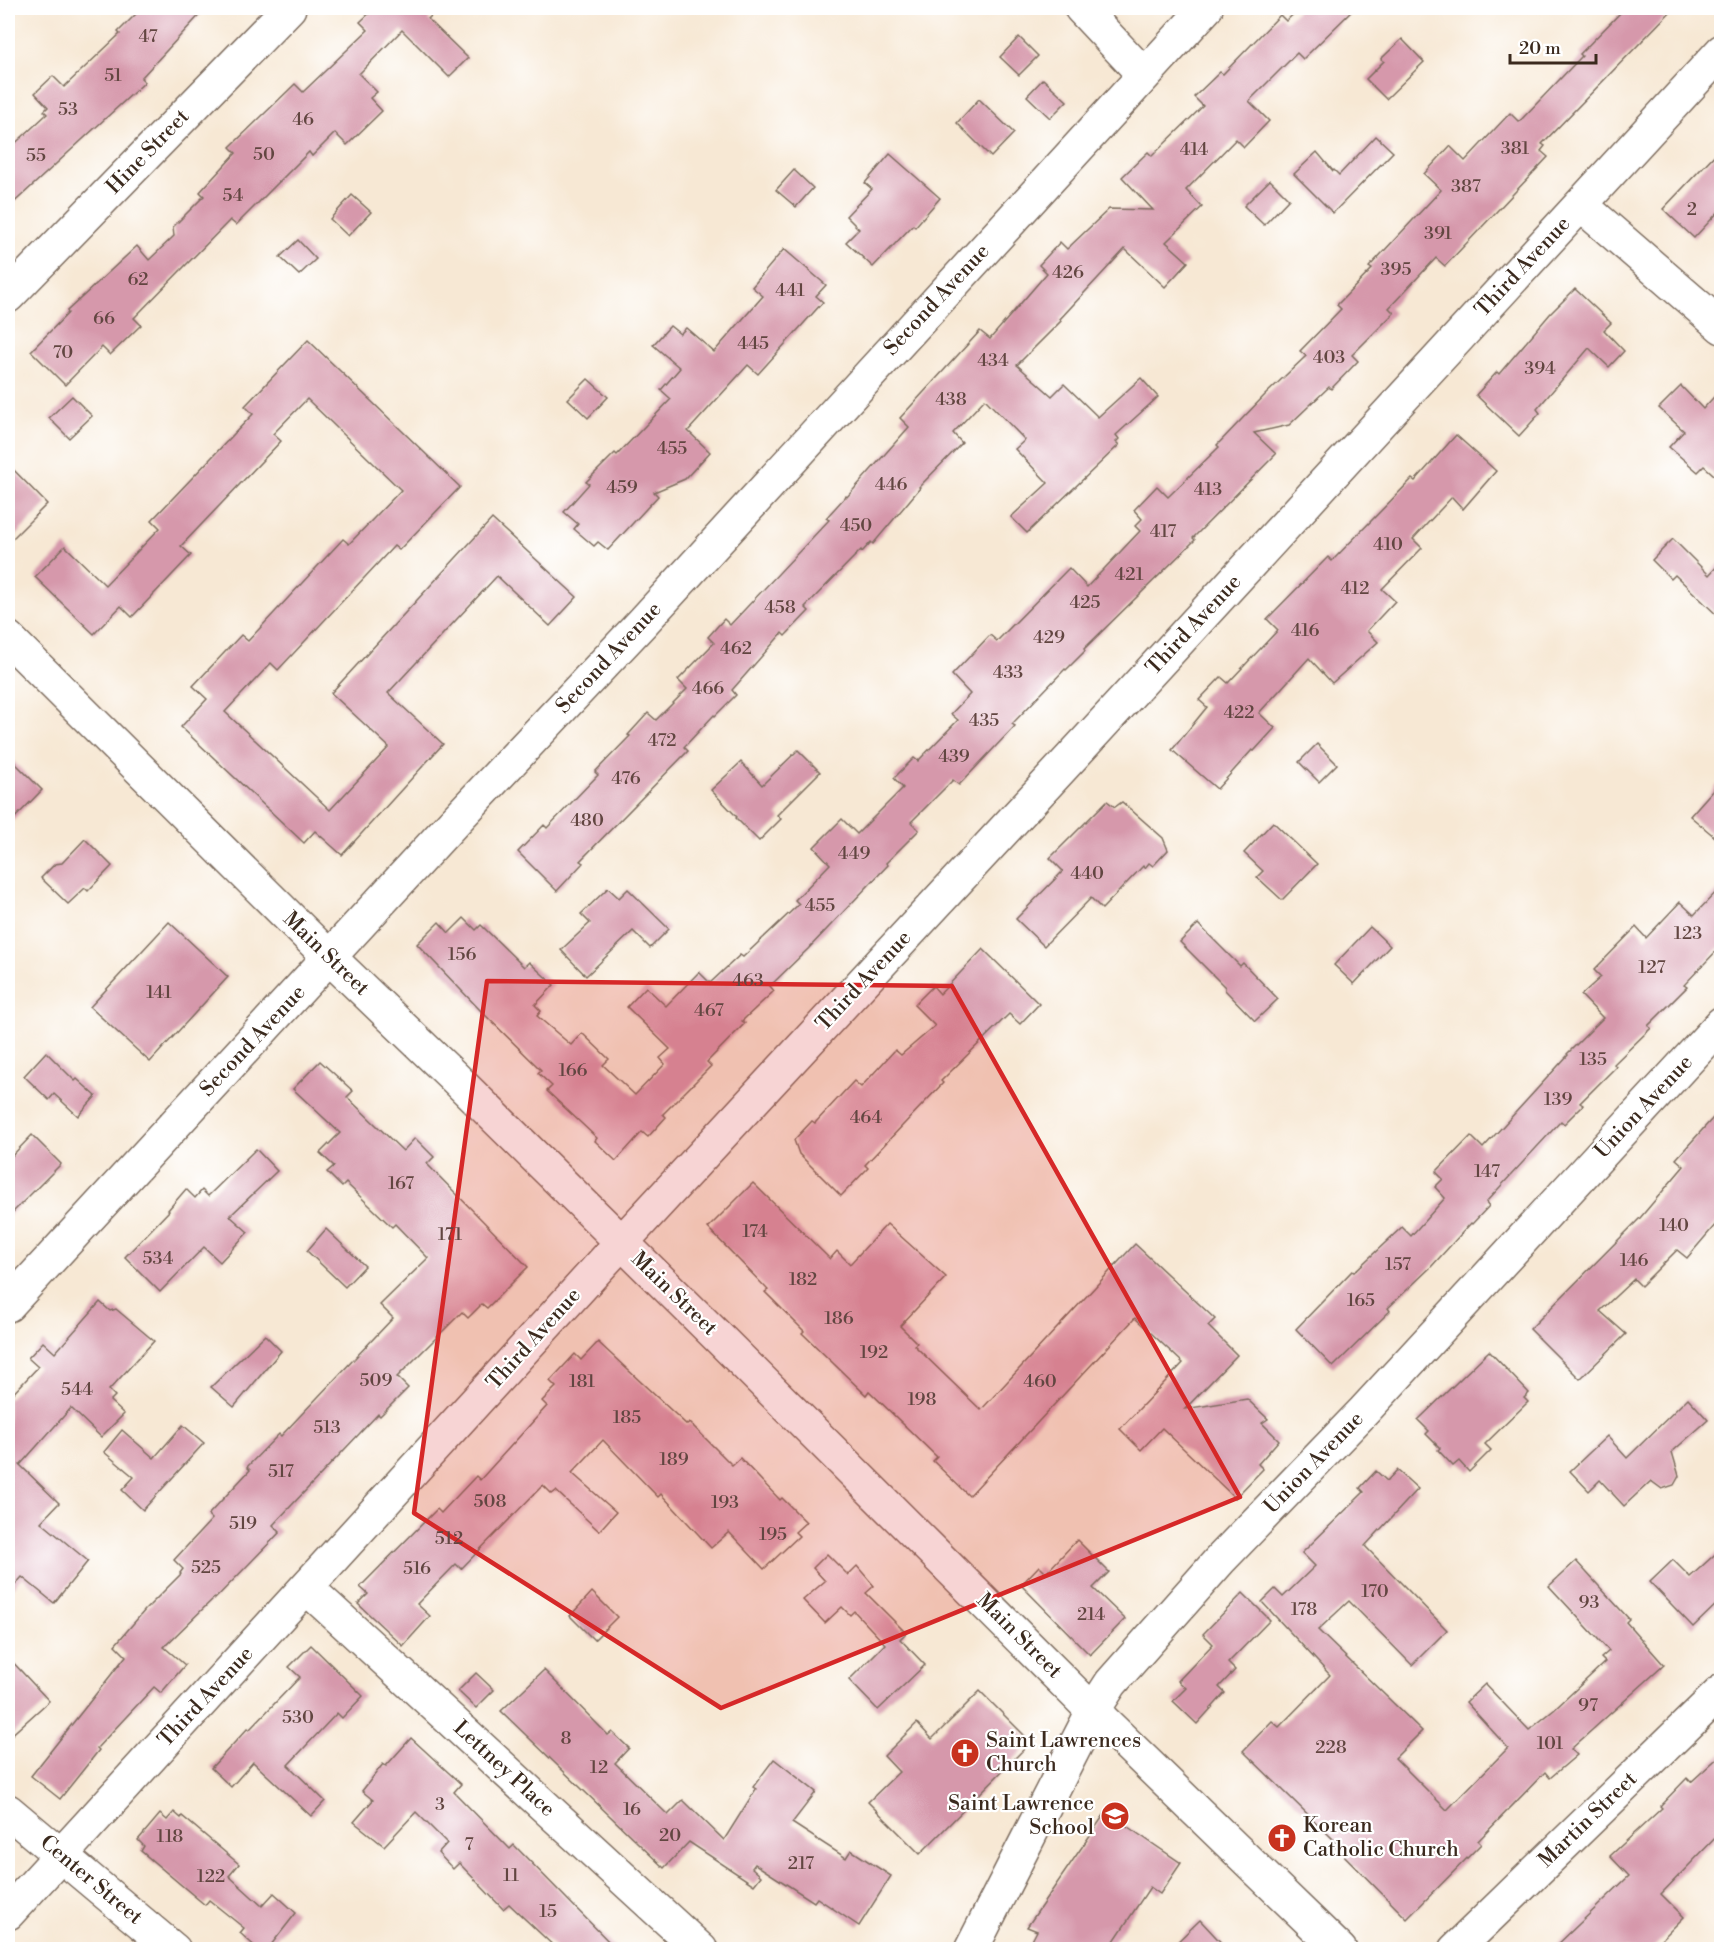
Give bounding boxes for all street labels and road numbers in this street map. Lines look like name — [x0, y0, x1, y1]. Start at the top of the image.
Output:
street label: Hine Street — [101, 104, 195, 200]
street label: Third Avenue — [1470, 211, 1576, 323]
street label: Second Avenue — [879, 239, 995, 361]
street label: Third Avenue — [1141, 569, 1247, 681]
street label: Second Avenue — [551, 597, 667, 719]
street label: Main Street — [277, 906, 375, 1002]
street label: Third Avenue — [811, 925, 917, 1037]
street label: Second Avenue — [195, 980, 311, 1102]
street label: Union Avenue — [1589, 1050, 1699, 1164]
street label: Main Street — [625, 1246, 723, 1342]
street label: Third Avenue — [481, 1283, 587, 1395]
street label: Union Avenue — [1259, 1406, 1369, 1520]
street label: Main Street — [971, 1588, 1067, 1684]
street label: Third Avenue — [153, 1641, 259, 1753]
street label: Lettney Place — [448, 1715, 560, 1823]
street label: Martin Street — [1533, 1766, 1643, 1873]
street label: Center Street — [34, 1830, 148, 1931]

